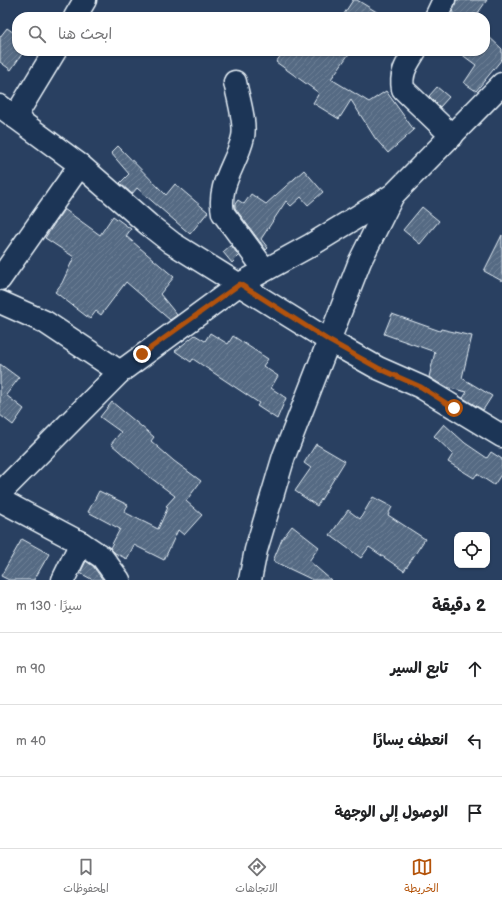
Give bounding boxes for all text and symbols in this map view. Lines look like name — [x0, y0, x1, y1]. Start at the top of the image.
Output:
search box — [12, 12, 490, 56]
icon: search — [26, 23, 48, 45]
text: ابحث هنا — [58, 25, 112, 44]
route end — [133, 345, 151, 363]
route start — [445, 399, 463, 417]
map controls — [454, 532, 490, 568]
button: locate — [454, 532, 490, 568]
text: 2 دقيقة — [432, 596, 486, 616]
text: سيرًا · 130 m — [16, 598, 82, 614]
icon: ahead — [464, 658, 486, 680]
text: تابع السير — [390, 659, 448, 678]
text: 90 m — [16, 661, 45, 677]
icon: left — [464, 730, 486, 752]
text: انعطف يسارًا — [373, 731, 448, 750]
text: 40 m — [16, 733, 46, 749]
icon: arrive — [464, 802, 486, 824]
text: الوصول إلى الوجهة — [334, 803, 448, 822]
tab: المحفوظات — [63, 856, 109, 898]
tab: الاتجاهات — [235, 856, 278, 898]
tab: الخريطة — [404, 856, 439, 898]

